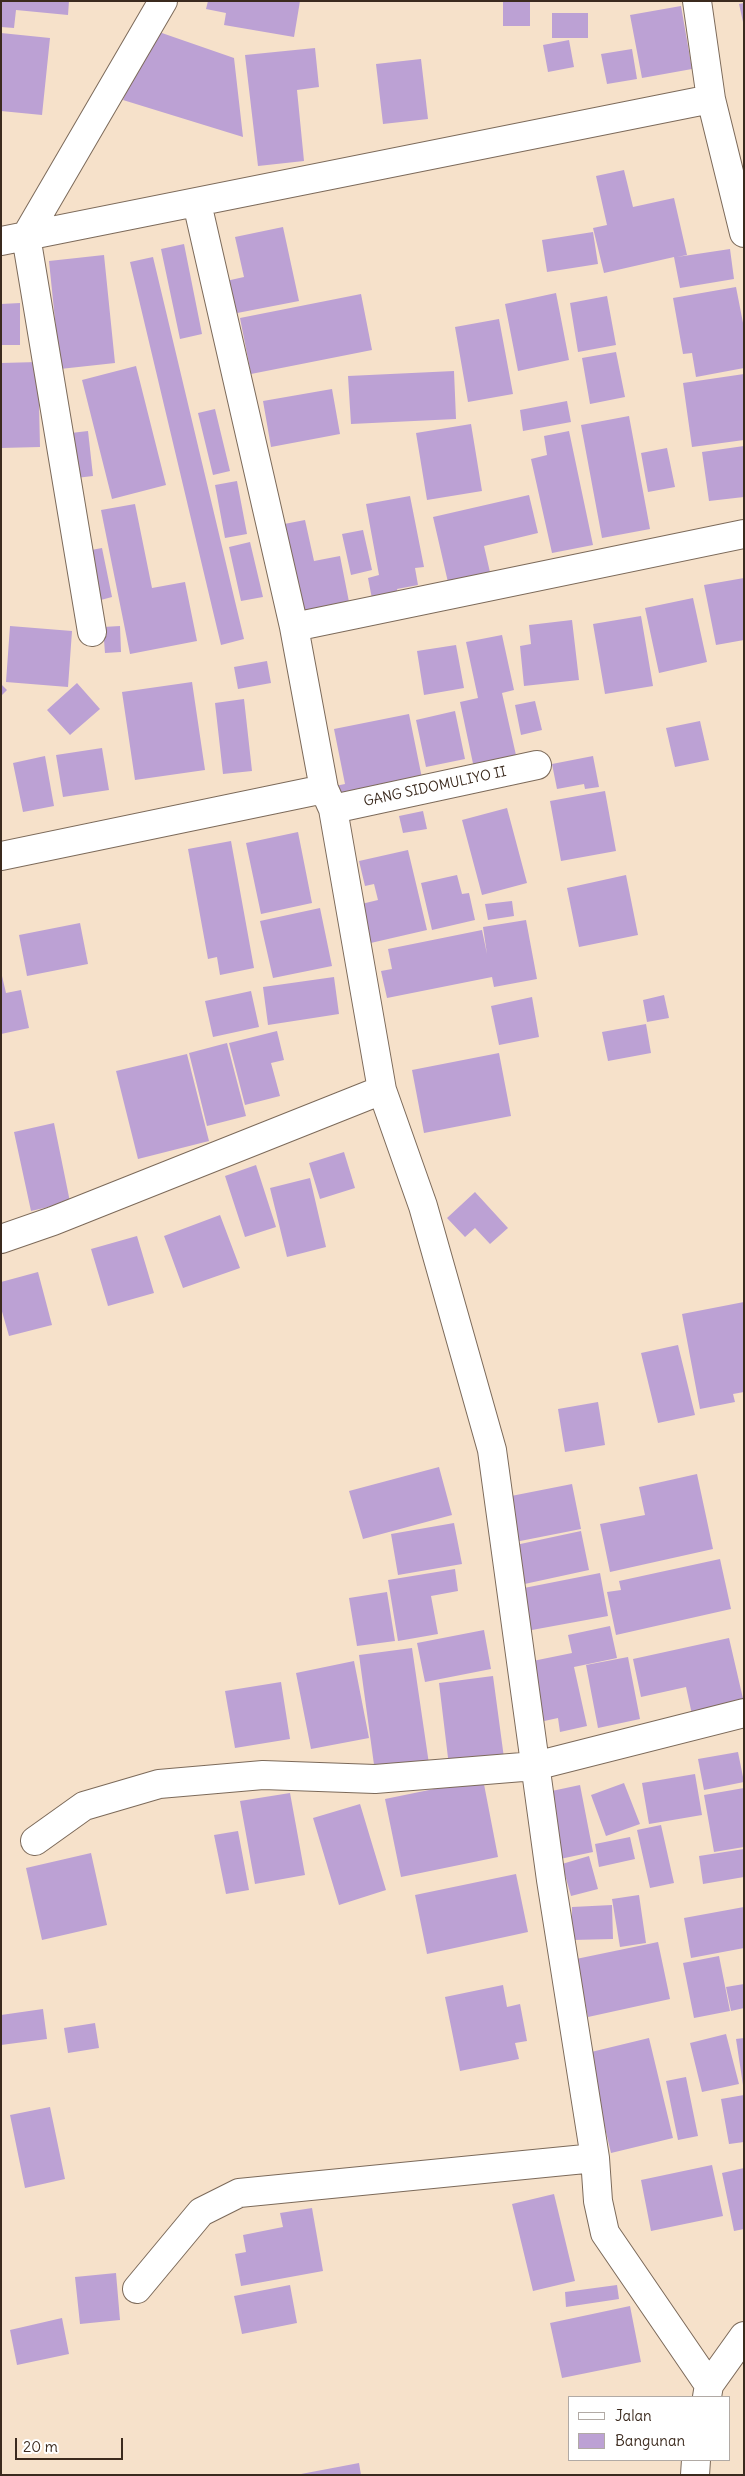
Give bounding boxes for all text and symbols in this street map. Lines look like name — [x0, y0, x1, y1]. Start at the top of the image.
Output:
street label: GANG SIDOMULIYO II — [362, 764, 508, 810]
legend — [568, 2396, 730, 2461]
text: Jalan — [615, 2406, 652, 2425]
scale bar — [18, 2428, 125, 2460]
text: Bangunan — [615, 2431, 685, 2450]
text: 20 m — [23, 2437, 58, 2456]

